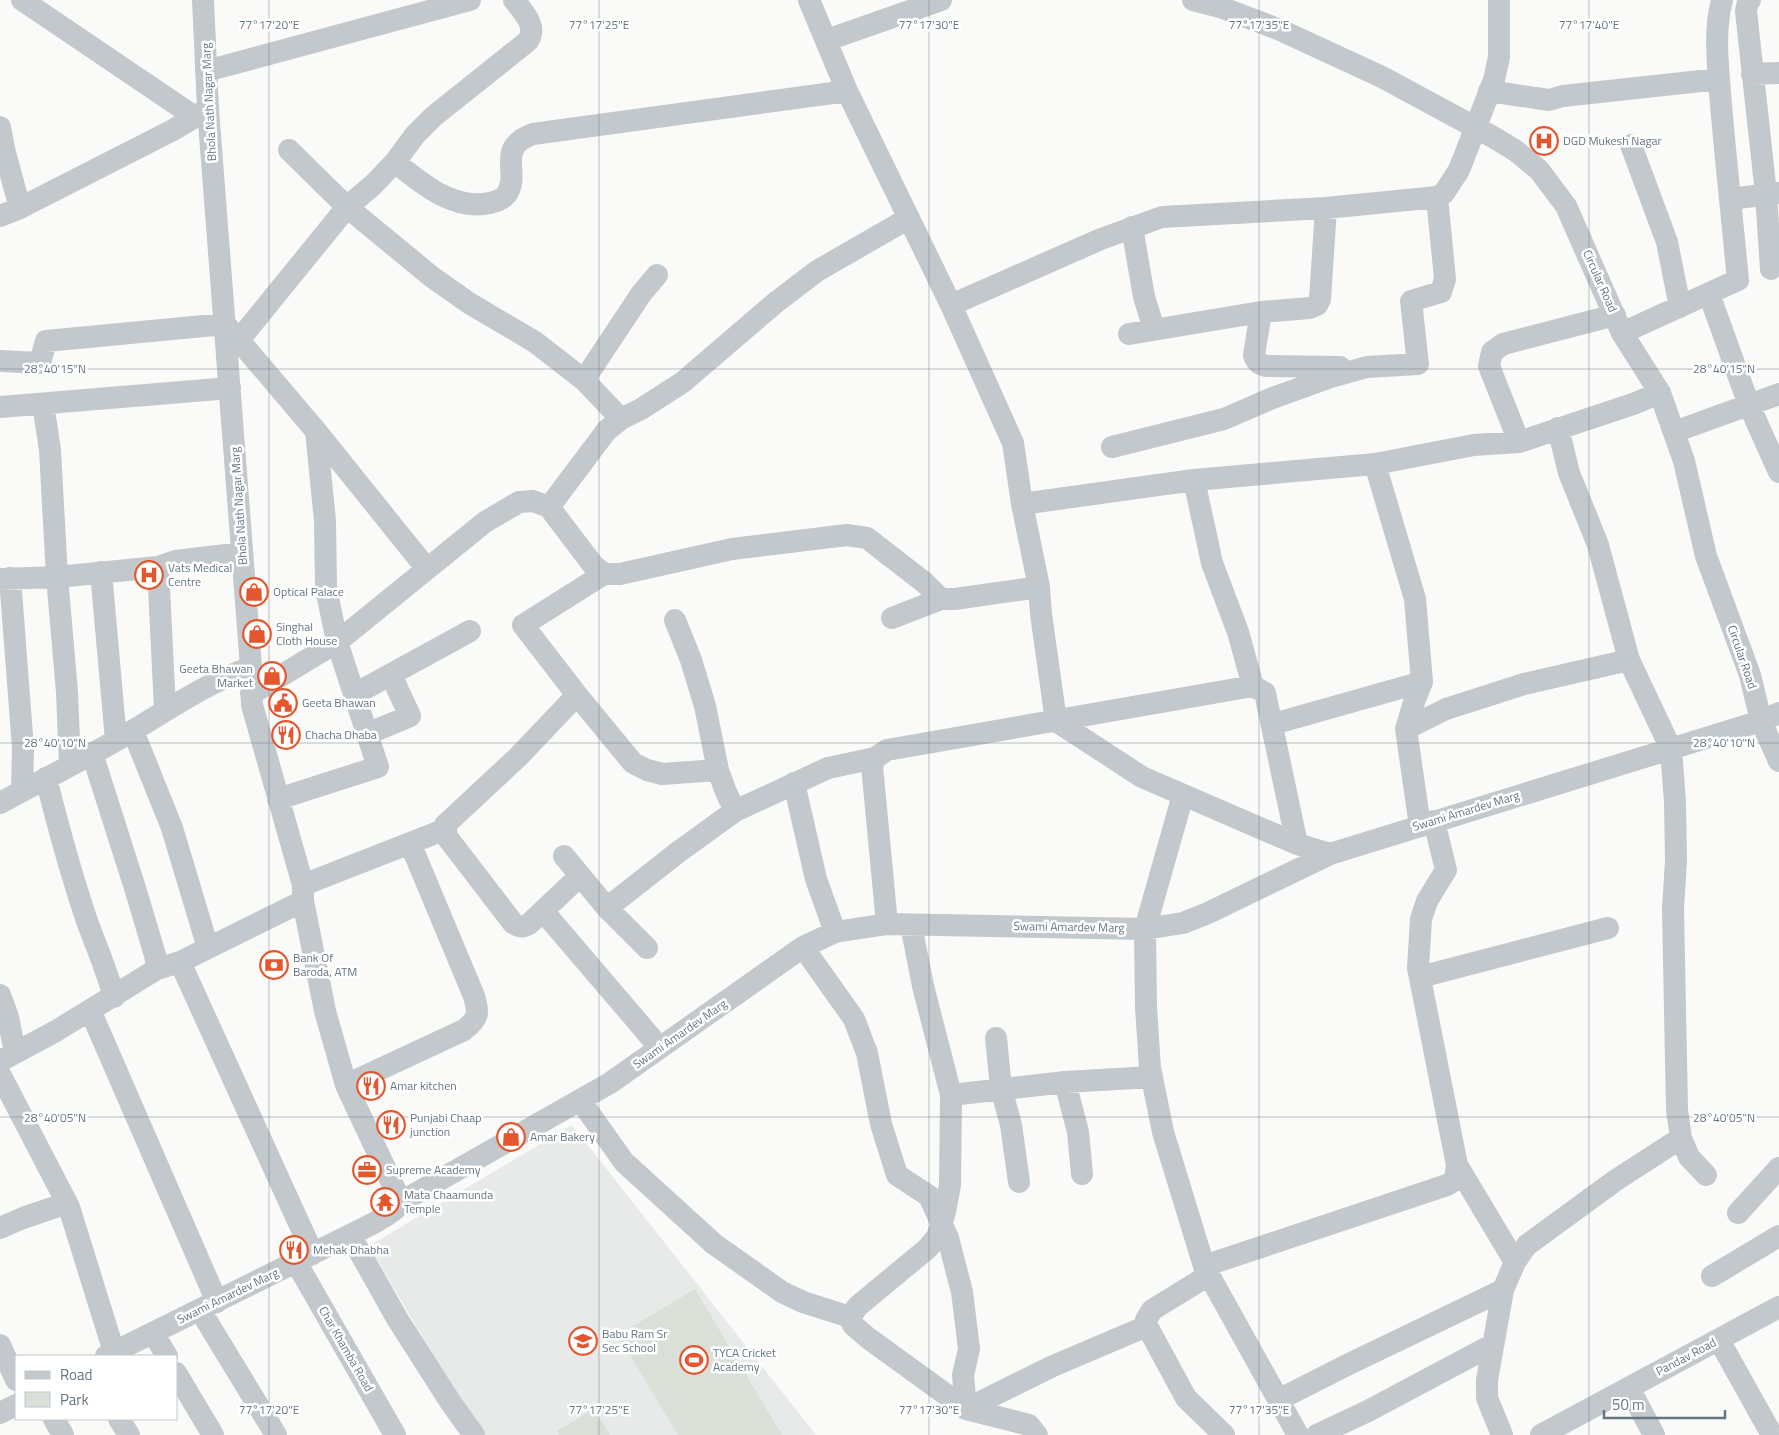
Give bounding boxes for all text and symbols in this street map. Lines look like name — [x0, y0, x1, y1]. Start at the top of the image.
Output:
text: 77°17'20"E — [239, 15, 300, 34]
text: 77°17'25"E — [569, 15, 630, 34]
text: 77°17'30"E — [899, 15, 960, 34]
text: 77°17'35"E — [1229, 15, 1290, 34]
text: 77°17'40"E — [1559, 15, 1620, 34]
street label: Bhola Nath Nagar Marg — [196, 42, 221, 162]
hospital icon: DGD Mukesh Nagar — [1529, 126, 1559, 156]
place label: DGD Mukesh Nagar — [1563, 131, 1662, 150]
street label: Circular Road — [1578, 247, 1623, 315]
text: 28°40'15"N — [24, 359, 86, 378]
text: 28°40'15"N — [1693, 359, 1755, 378]
street label: Bhola Nath Nagar Marg — [225, 446, 252, 566]
place label: Vats Medical Centre — [168, 558, 232, 591]
hospital icon: Vats Medical Centre — [134, 560, 164, 590]
shop icon: Optical Palace — [239, 577, 269, 607]
place label: Optical Palace — [273, 582, 344, 601]
place label: Singhal Cloth House — [276, 617, 337, 650]
shop icon: Singhal Cloth House — [242, 619, 272, 649]
street label: Circular Road — [1723, 622, 1762, 691]
place label: Geeta Bhawan Market — [179, 659, 254, 692]
shop icon: Geeta Bhawan Market — [257, 661, 287, 691]
public building icon: Geeta Bhawan — [268, 688, 298, 718]
place label: Geeta Bhawan — [302, 693, 376, 712]
restaurant icon: Chacha Dhaba — [271, 720, 301, 750]
place label: Chacha Dhaba — [305, 725, 377, 744]
text: 28°40'10"N — [24, 733, 86, 752]
text: 28°40'10"N — [1693, 733, 1755, 752]
street label: Swami Amardev Marg — [1410, 785, 1522, 836]
street label: Swami Amardev Marg — [1013, 916, 1125, 937]
place label: Bank Of Baroda, ATM — [293, 948, 357, 981]
bank icon: Bank Of Baroda, ATM — [259, 950, 289, 980]
street label: Swami Amardev Marg — [629, 994, 731, 1073]
restaurant icon: Amar kitchen — [356, 1071, 386, 1101]
place label: Amar kitchen — [390, 1076, 457, 1095]
text: 28°40'05"N — [24, 1108, 86, 1127]
place label: Punjabi Chaap junction — [409, 1108, 481, 1141]
text: 28°40'05"N — [1693, 1108, 1755, 1127]
restaurant icon: Punjabi Chaap junction — [376, 1110, 406, 1140]
shop icon: Amar Bakery — [496, 1122, 526, 1152]
place label: Amar Bakery — [530, 1127, 595, 1146]
office icon: Supreme Academy — [352, 1155, 382, 1185]
place label: Supreme Academy — [386, 1160, 481, 1179]
place label: Mata Chaamunda Temple — [404, 1185, 493, 1218]
temple icon: Mata Chaamunda Temple — [370, 1187, 400, 1217]
restaurant icon: Mehak Dhabha — [279, 1235, 309, 1265]
place label: Mehak Dhabha — [313, 1240, 389, 1259]
street label: Swami Amardev Marg — [174, 1263, 282, 1328]
street label: Char Khamba Road — [314, 1302, 379, 1395]
place label: Babu Ram Sr Sec School — [602, 1324, 667, 1357]
school or university icon: Babu Ram Sr Sec School — [568, 1326, 598, 1356]
street label: Pandav Road — [1652, 1333, 1719, 1380]
place label: TYCA Cricket Academy — [713, 1343, 777, 1376]
sports icon: TYCA Cricket Academy — [679, 1345, 709, 1375]
legend — [15, 1355, 178, 1420]
text: Road — [60, 1363, 92, 1386]
text: Park — [60, 1388, 89, 1411]
scale bar — [1604, 1388, 1725, 1420]
text: 50 m — [1612, 1393, 1645, 1416]
text: 77°17'20"E — [239, 1400, 300, 1419]
text: 77°17'25"E — [569, 1400, 630, 1419]
text: 77°17'30"E — [899, 1400, 960, 1419]
text: 77°17'35"E — [1229, 1400, 1290, 1419]

